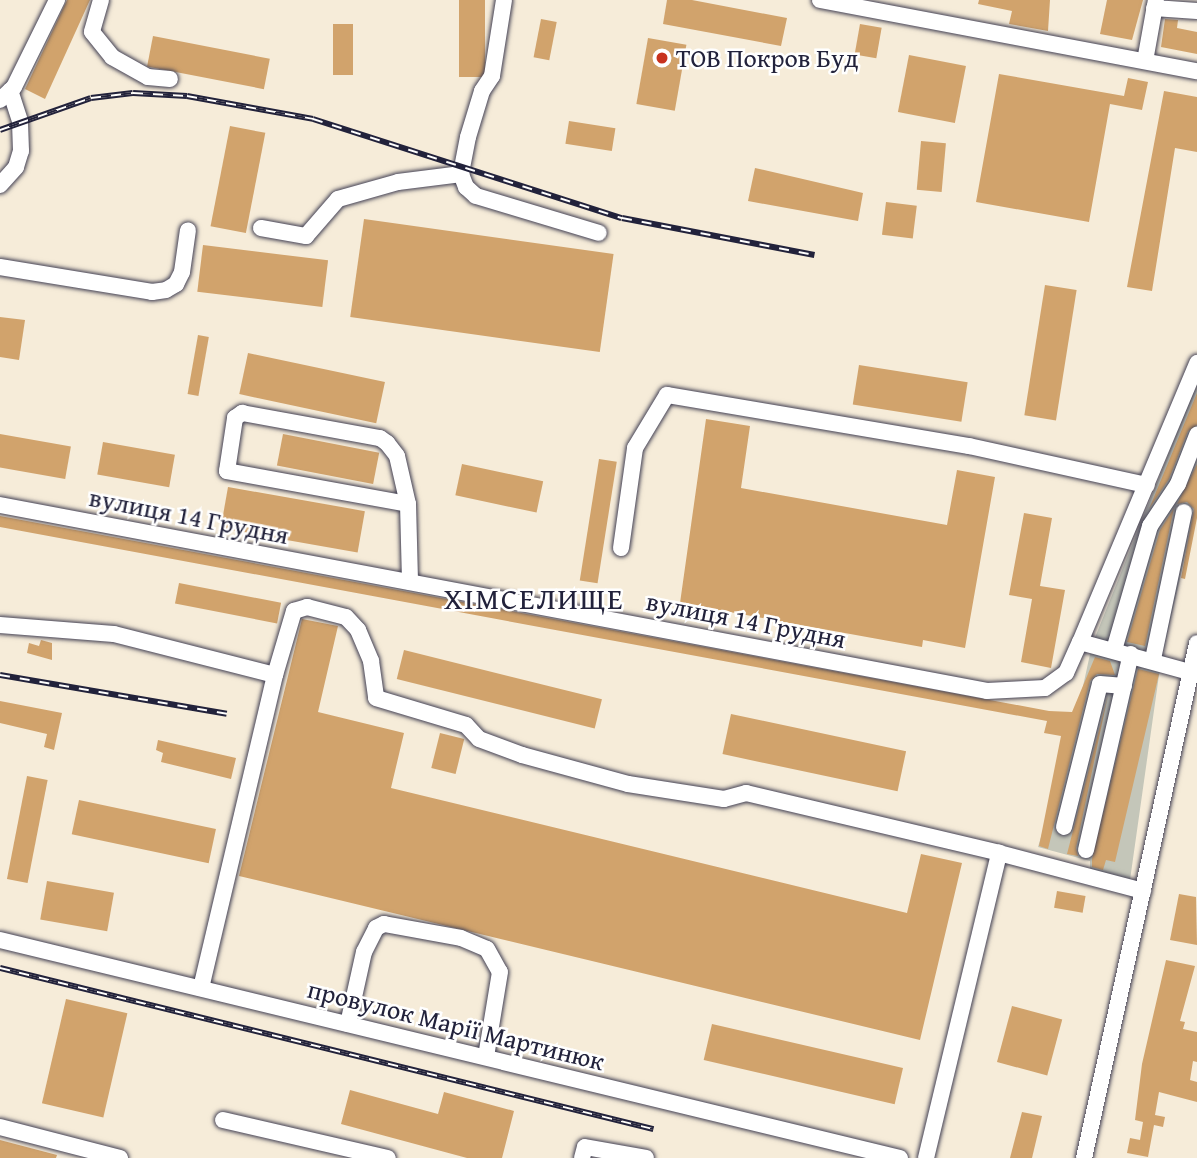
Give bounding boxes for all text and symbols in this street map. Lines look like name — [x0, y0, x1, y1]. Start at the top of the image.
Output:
place label: ТОВ Покров Буд — [676, 42, 858, 74]
marker: ТОВ Покров Буд — [654, 50, 670, 66]
street label: вулиця 14 Грудня — [87, 481, 291, 551]
district label: ХІМСЕЛИЩЕ — [445, 580, 623, 616]
street label: вулиця 14 Грудня — [644, 585, 848, 655]
street label: провулок Марії Мартинюк — [304, 973, 608, 1077]

